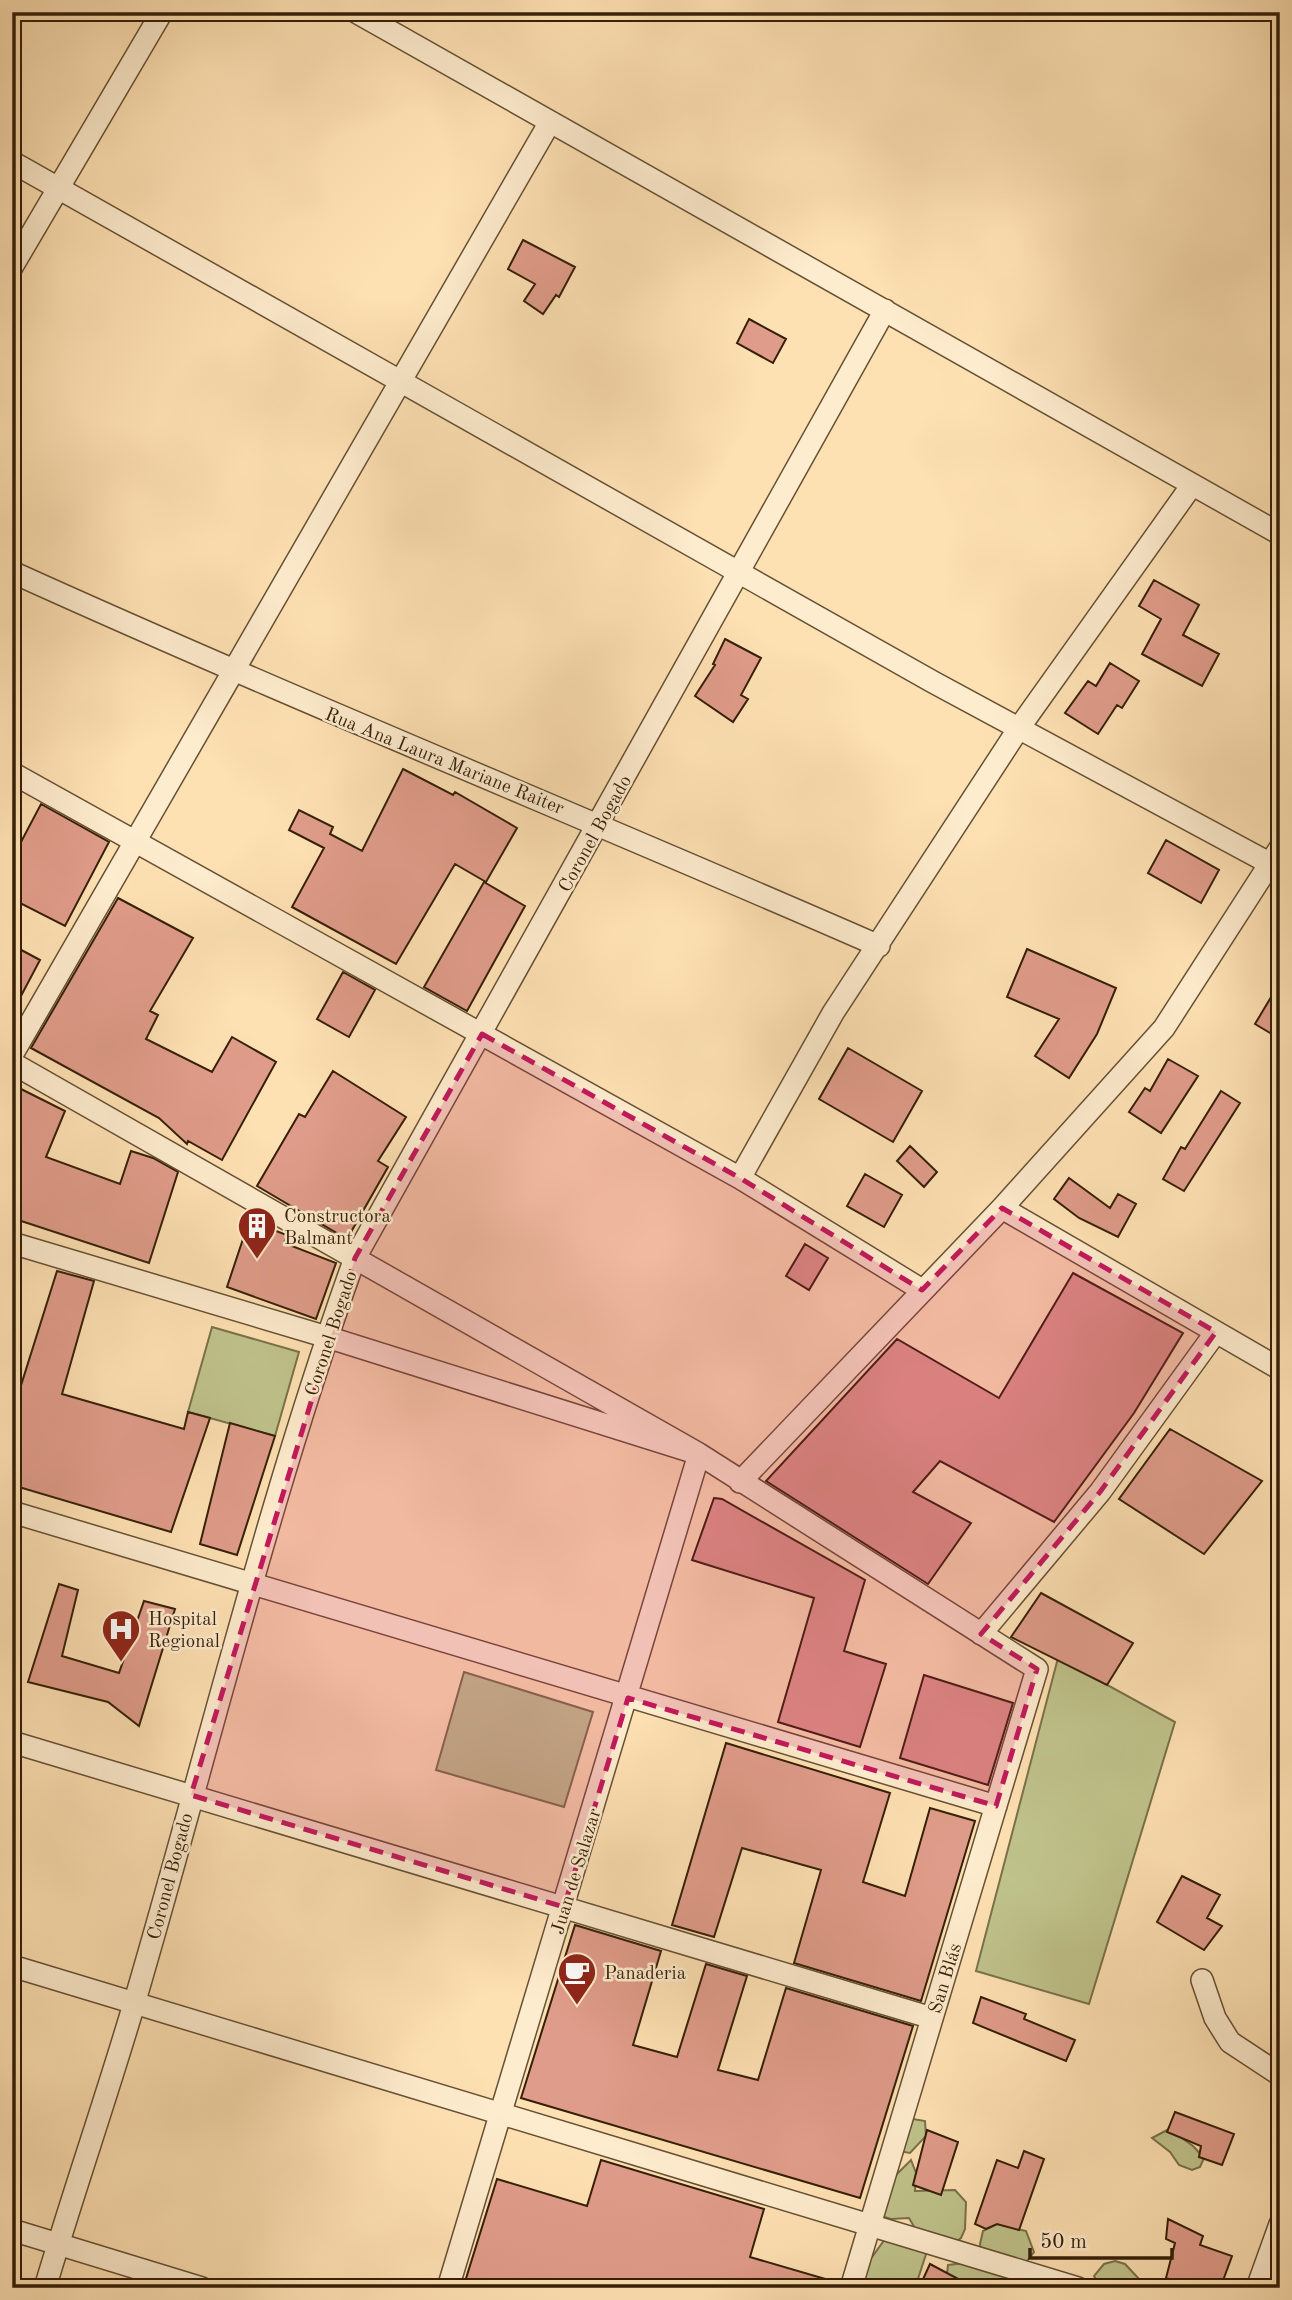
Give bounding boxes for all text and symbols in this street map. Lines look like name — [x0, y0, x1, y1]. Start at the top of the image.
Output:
street label: Rua Ana Laura Mariane Raiter — [322, 706, 566, 819]
street label: Coronel Bogado — [556, 773, 636, 896]
building icon: Constructora Balmant — [236, 1205, 278, 1260]
place label: Constructora Balmant — [284, 1208, 391, 1249]
street label: Coronel Bogado — [303, 1269, 362, 1399]
hospital icon: Hospital Regional — [100, 1608, 142, 1663]
place label: Hospital Regional — [148, 1611, 220, 1652]
street label: Juan de Salazar — [549, 1806, 606, 1937]
street label: Coronel Bogado — [145, 1811, 197, 1942]
street label: San Blás — [927, 1941, 966, 2016]
cafe icon: Panaderia — [556, 1951, 598, 2006]
place label: Panaderia — [604, 1965, 687, 1984]
scale bar — [1030, 2216, 1171, 2260]
text: 50 m — [1040, 2232, 1087, 2253]

